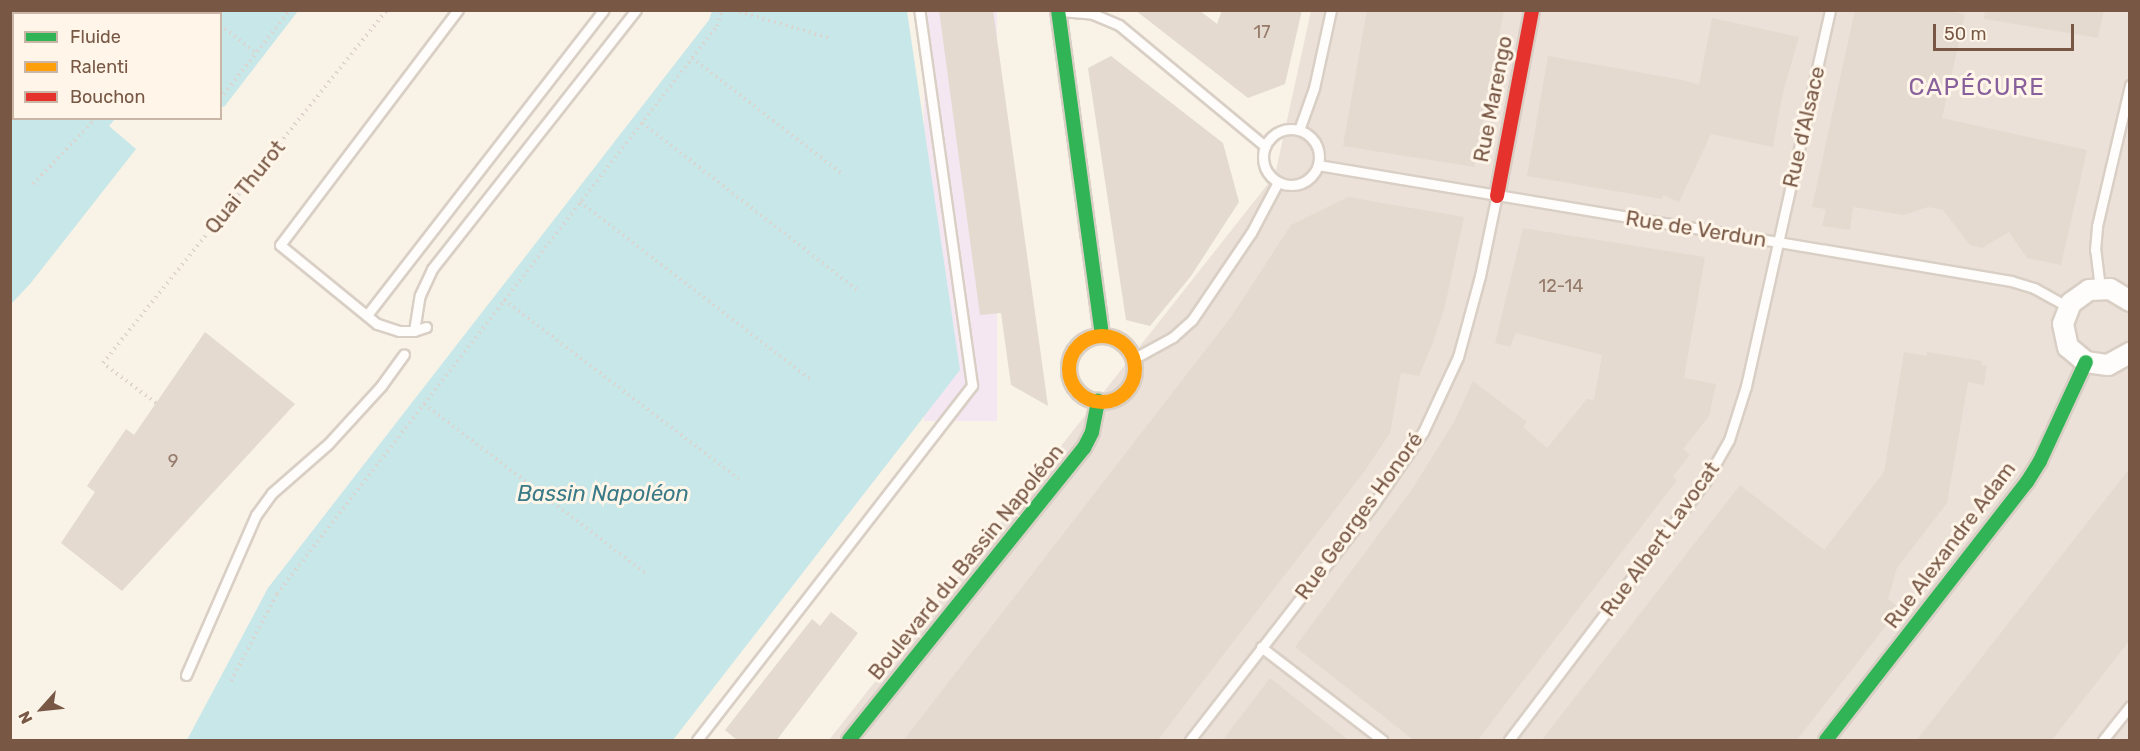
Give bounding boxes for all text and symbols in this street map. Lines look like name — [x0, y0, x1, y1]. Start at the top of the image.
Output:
legend — [12, 12, 222, 120]
scale bar — [1936, 12, 2077, 50]
house number: 17 — [1254, 21, 1270, 43]
text: 50 m — [1944, 23, 1987, 45]
text: Fluide — [70, 26, 121, 48]
street label: Rue Marengo — [1468, 34, 1518, 164]
text: Ralenti — [70, 56, 128, 78]
street label: Rue d'Alsace — [1778, 64, 1830, 190]
district label: CAPÉCURE — [1909, 74, 2045, 102]
text: Bouchon — [70, 86, 145, 108]
street label: Quai Thurot — [199, 135, 291, 239]
street label: Rue de Verdun — [1624, 205, 1768, 253]
house number: 12-14 — [1539, 275, 1583, 297]
street label: Rue Georges Honoré — [1290, 427, 1428, 605]
street label: Boulevard du Bassin Napoléon — [863, 439, 1069, 685]
house number: 9 — [168, 450, 178, 472]
street label: Rue Albert Lavocat — [1595, 456, 1725, 622]
street label: Rue Alexandre Adam — [1879, 456, 2021, 634]
water label: Bassin Napoléon — [517, 481, 689, 507]
north arrow — [12, 679, 72, 739]
text: N — [14, 708, 37, 727]

